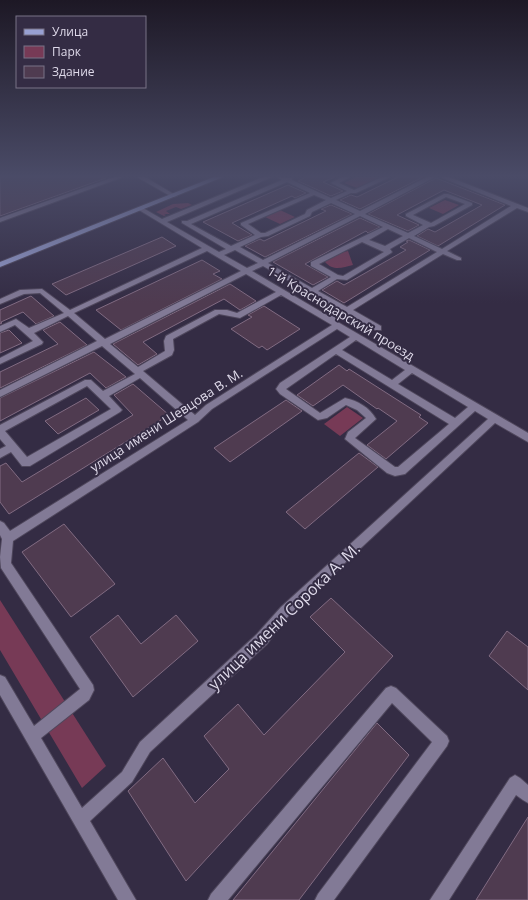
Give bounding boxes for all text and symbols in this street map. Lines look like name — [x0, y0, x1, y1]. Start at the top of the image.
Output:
legend — [16, 16, 146, 88]
text: Улица — [52, 23, 88, 40]
text: Парк — [52, 43, 82, 60]
text: Здание — [52, 63, 95, 80]
street label: 1-й Краснодарский проезд — [264, 262, 419, 365]
street label: улица имени Шевцова В. М. — [86, 364, 246, 476]
street label: улица имени Сорока А. М. — [203, 537, 365, 695]

